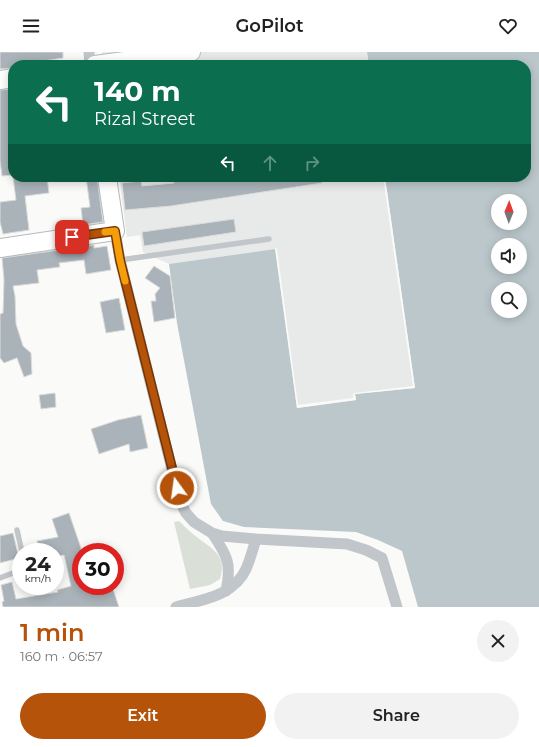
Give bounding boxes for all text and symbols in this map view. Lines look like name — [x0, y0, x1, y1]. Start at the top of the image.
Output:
icon: menu — [20, 15, 42, 37]
text: GoPilot — [235, 15, 304, 37]
icon: heart — [497, 15, 519, 37]
text: 140 m — [94, 74, 181, 108]
icon: left — [28, 76, 80, 128]
text: Rizal Street — [94, 108, 196, 130]
icon: left — [217, 152, 239, 174]
icon: ahead — [259, 152, 281, 174]
icon: right — [301, 152, 323, 174]
north arrow — [491, 194, 527, 230]
map controls — [491, 194, 527, 318]
pin — [55, 220, 89, 254]
icon: arrive — [61, 226, 83, 248]
button: sound — [491, 238, 527, 274]
button: search — [491, 282, 527, 318]
position arrow — [156, 467, 198, 509]
speed limit sign: 30 — [72, 543, 124, 595]
text: 24 — [25, 552, 51, 576]
text: km/h — [25, 572, 51, 585]
text: 1 min — [20, 618, 84, 647]
button: close — [477, 620, 519, 662]
text: 160 m · 06:57 — [20, 648, 103, 664]
button: Exit — [20, 693, 266, 739]
button: Share — [274, 693, 519, 739]

